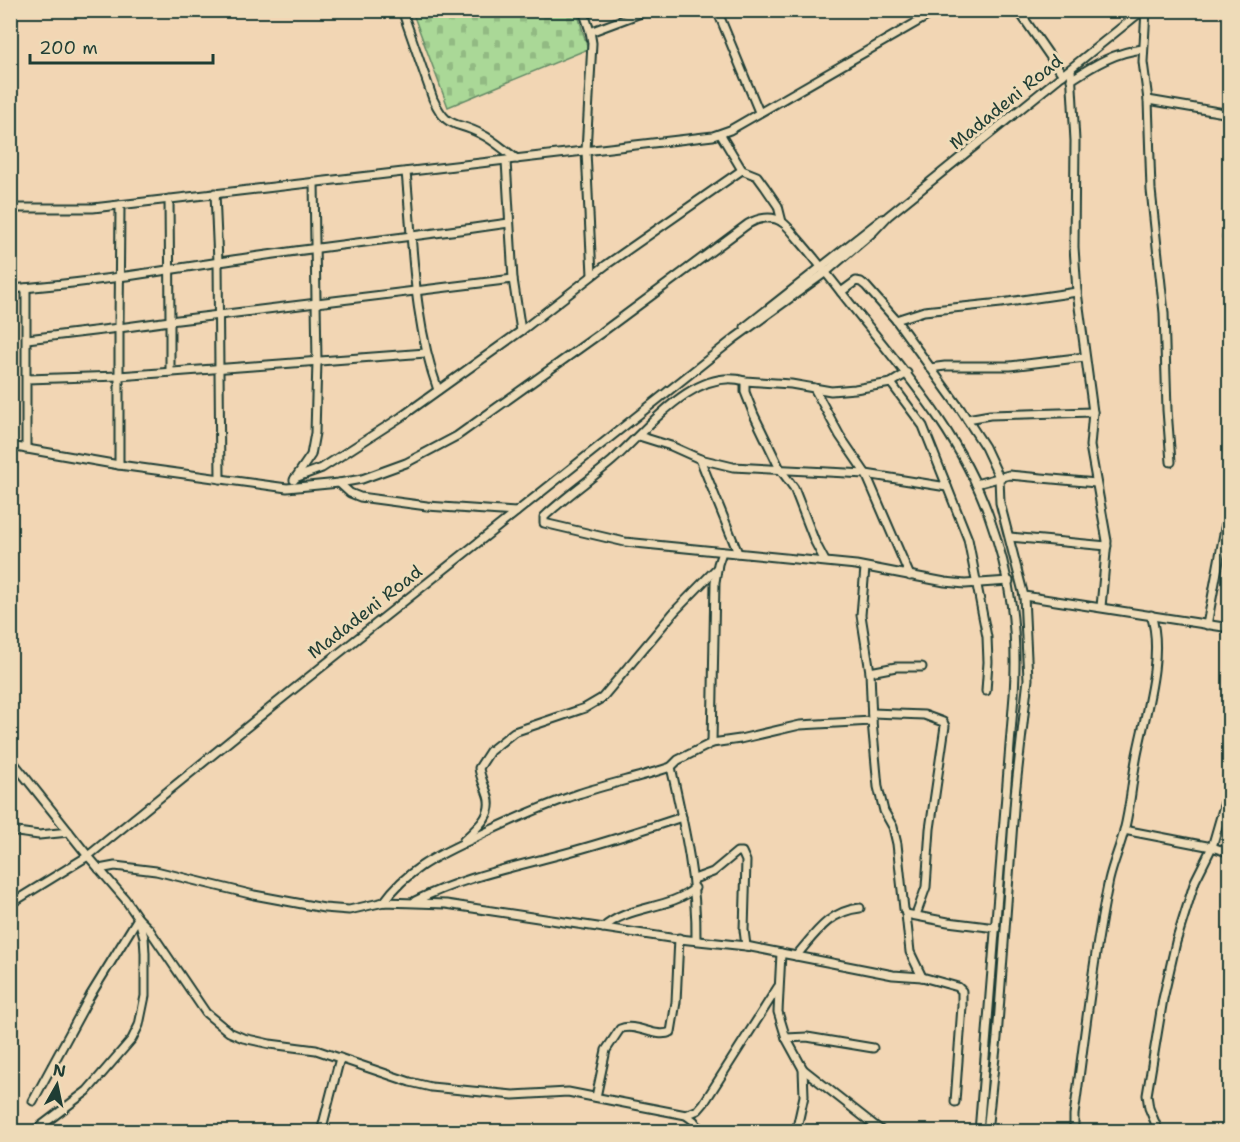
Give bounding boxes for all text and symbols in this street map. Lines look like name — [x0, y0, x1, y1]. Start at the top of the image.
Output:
scale bar — [30, 27, 213, 65]
text: 200 m — [39, 36, 98, 60]
street label: Madadeni Road — [944, 49, 1068, 155]
street label: Madadeni Road — [303, 560, 427, 664]
north arrow — [27, 1055, 87, 1115]
text: N — [51, 1059, 67, 1082]

